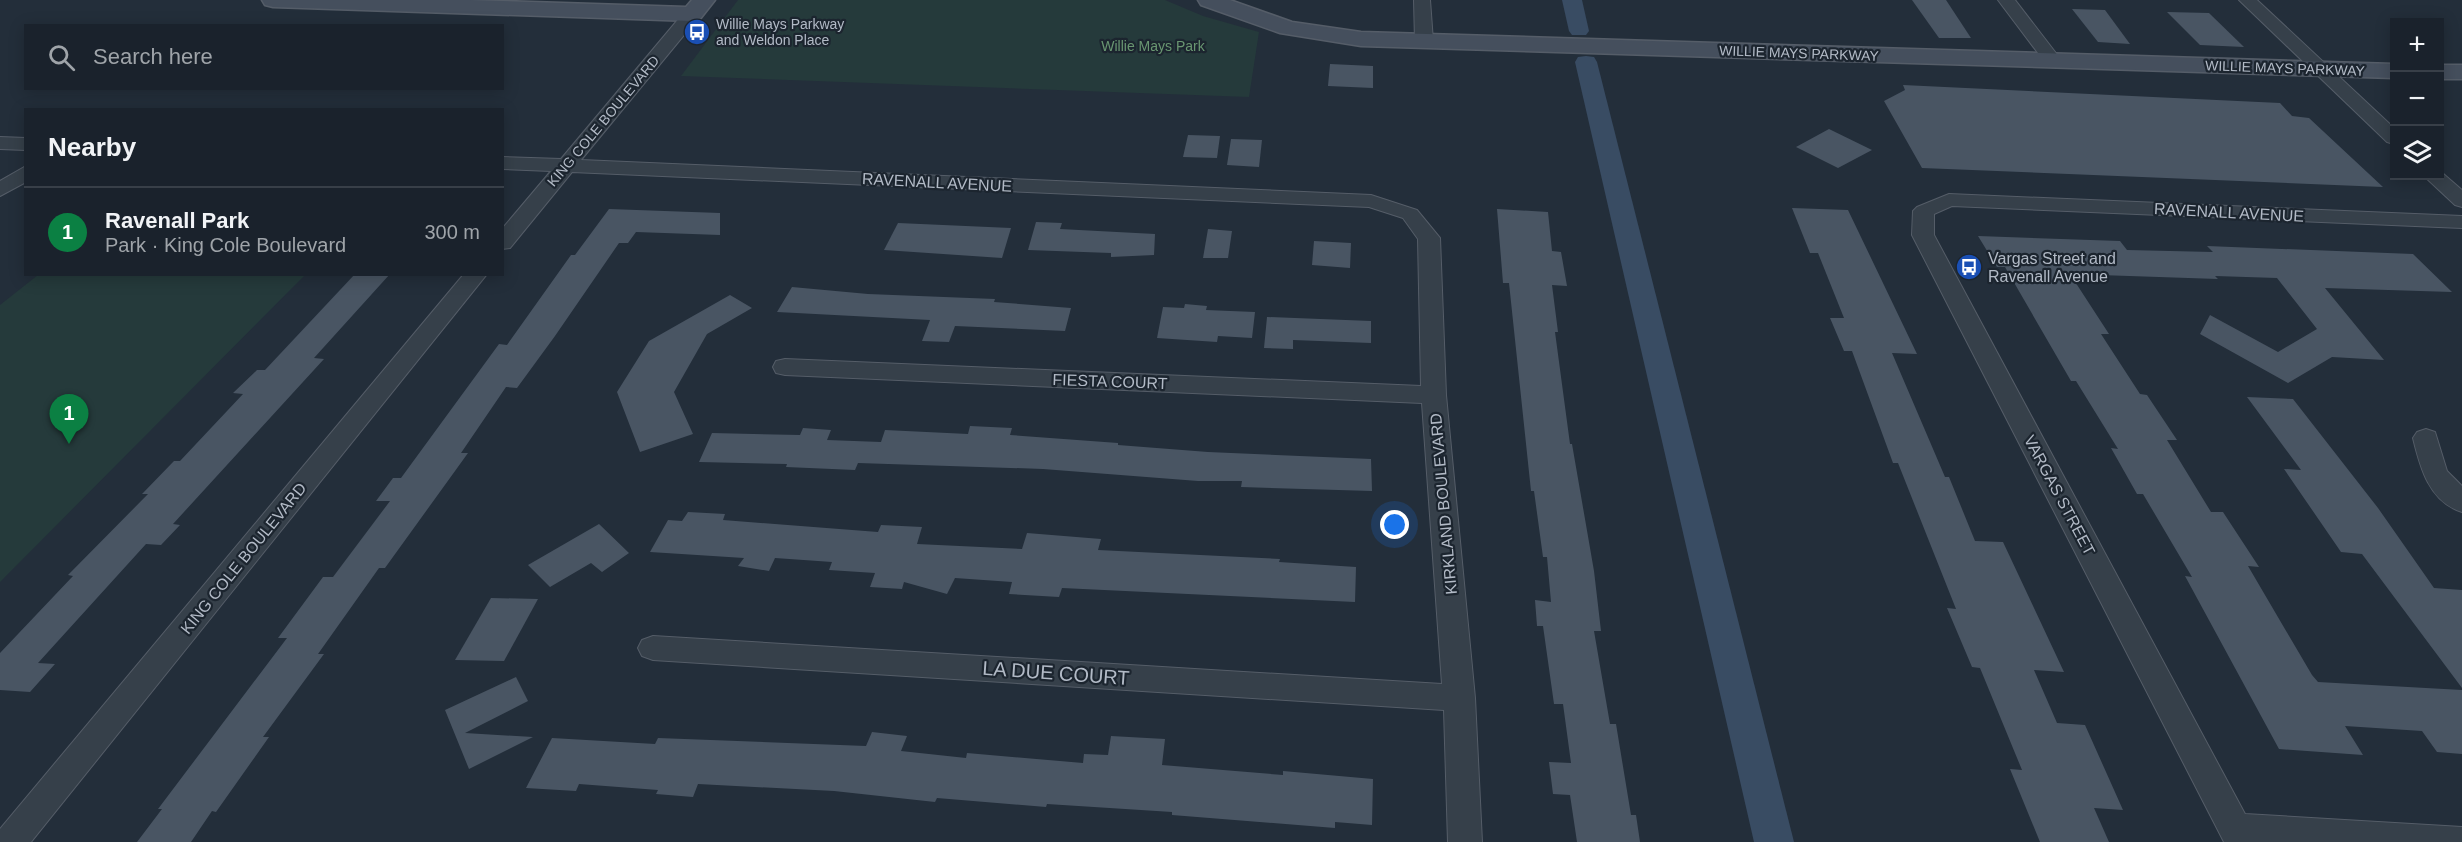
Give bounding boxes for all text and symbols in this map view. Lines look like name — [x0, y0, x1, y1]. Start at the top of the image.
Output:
place label: Willie Mays Parkway and Weldon Place — [716, 16, 844, 48]
bus stop icon: Willie Mays Parkway and Weldon Place — [682, 17, 712, 47]
map controls — [2390, 18, 2444, 180]
button: + — [2390, 18, 2444, 72]
search box — [24, 24, 504, 90]
park label: Willie Mays Park — [1101, 38, 1206, 54]
icon: search — [45, 41, 78, 74]
street label: WILLIE MAYS PARKWAY — [1719, 42, 1880, 64]
text: Search here — [93, 44, 213, 69]
street label: KING COLE BOULEVARD — [544, 52, 662, 190]
street label: WILLIE MAYS PARKWAY — [2205, 57, 2366, 79]
button: − — [2390, 72, 2444, 126]
button: layers — [2390, 126, 2444, 180]
text: Nearby — [48, 132, 136, 162]
street label: RAVENALL AVENUE — [862, 170, 1012, 195]
street label: RAVENALL AVENUE — [2154, 200, 2304, 225]
text: Ravenall Park — [105, 208, 249, 233]
text: 1 — [62, 221, 73, 243]
text: 300 m — [424, 221, 480, 243]
text: Park · King Cole Boulevard — [105, 234, 346, 256]
place label: Vargas Street and Ravenall Avenue — [1988, 250, 2116, 285]
bus stop icon: Vargas Street and Ravenall Avenue — [1954, 252, 1984, 282]
street label: FIESTA COURT — [1052, 371, 1168, 392]
pin: 1 — [50, 394, 88, 444]
street label: KIRKLAND BOULEVARD — [1427, 413, 1460, 595]
street label: VARGAS STREET — [2021, 433, 2098, 558]
street label: KING COLE BOULEVARD — [177, 479, 309, 637]
your location — [1380, 510, 1409, 539]
street label: LA DUE COURT — [982, 657, 1130, 689]

